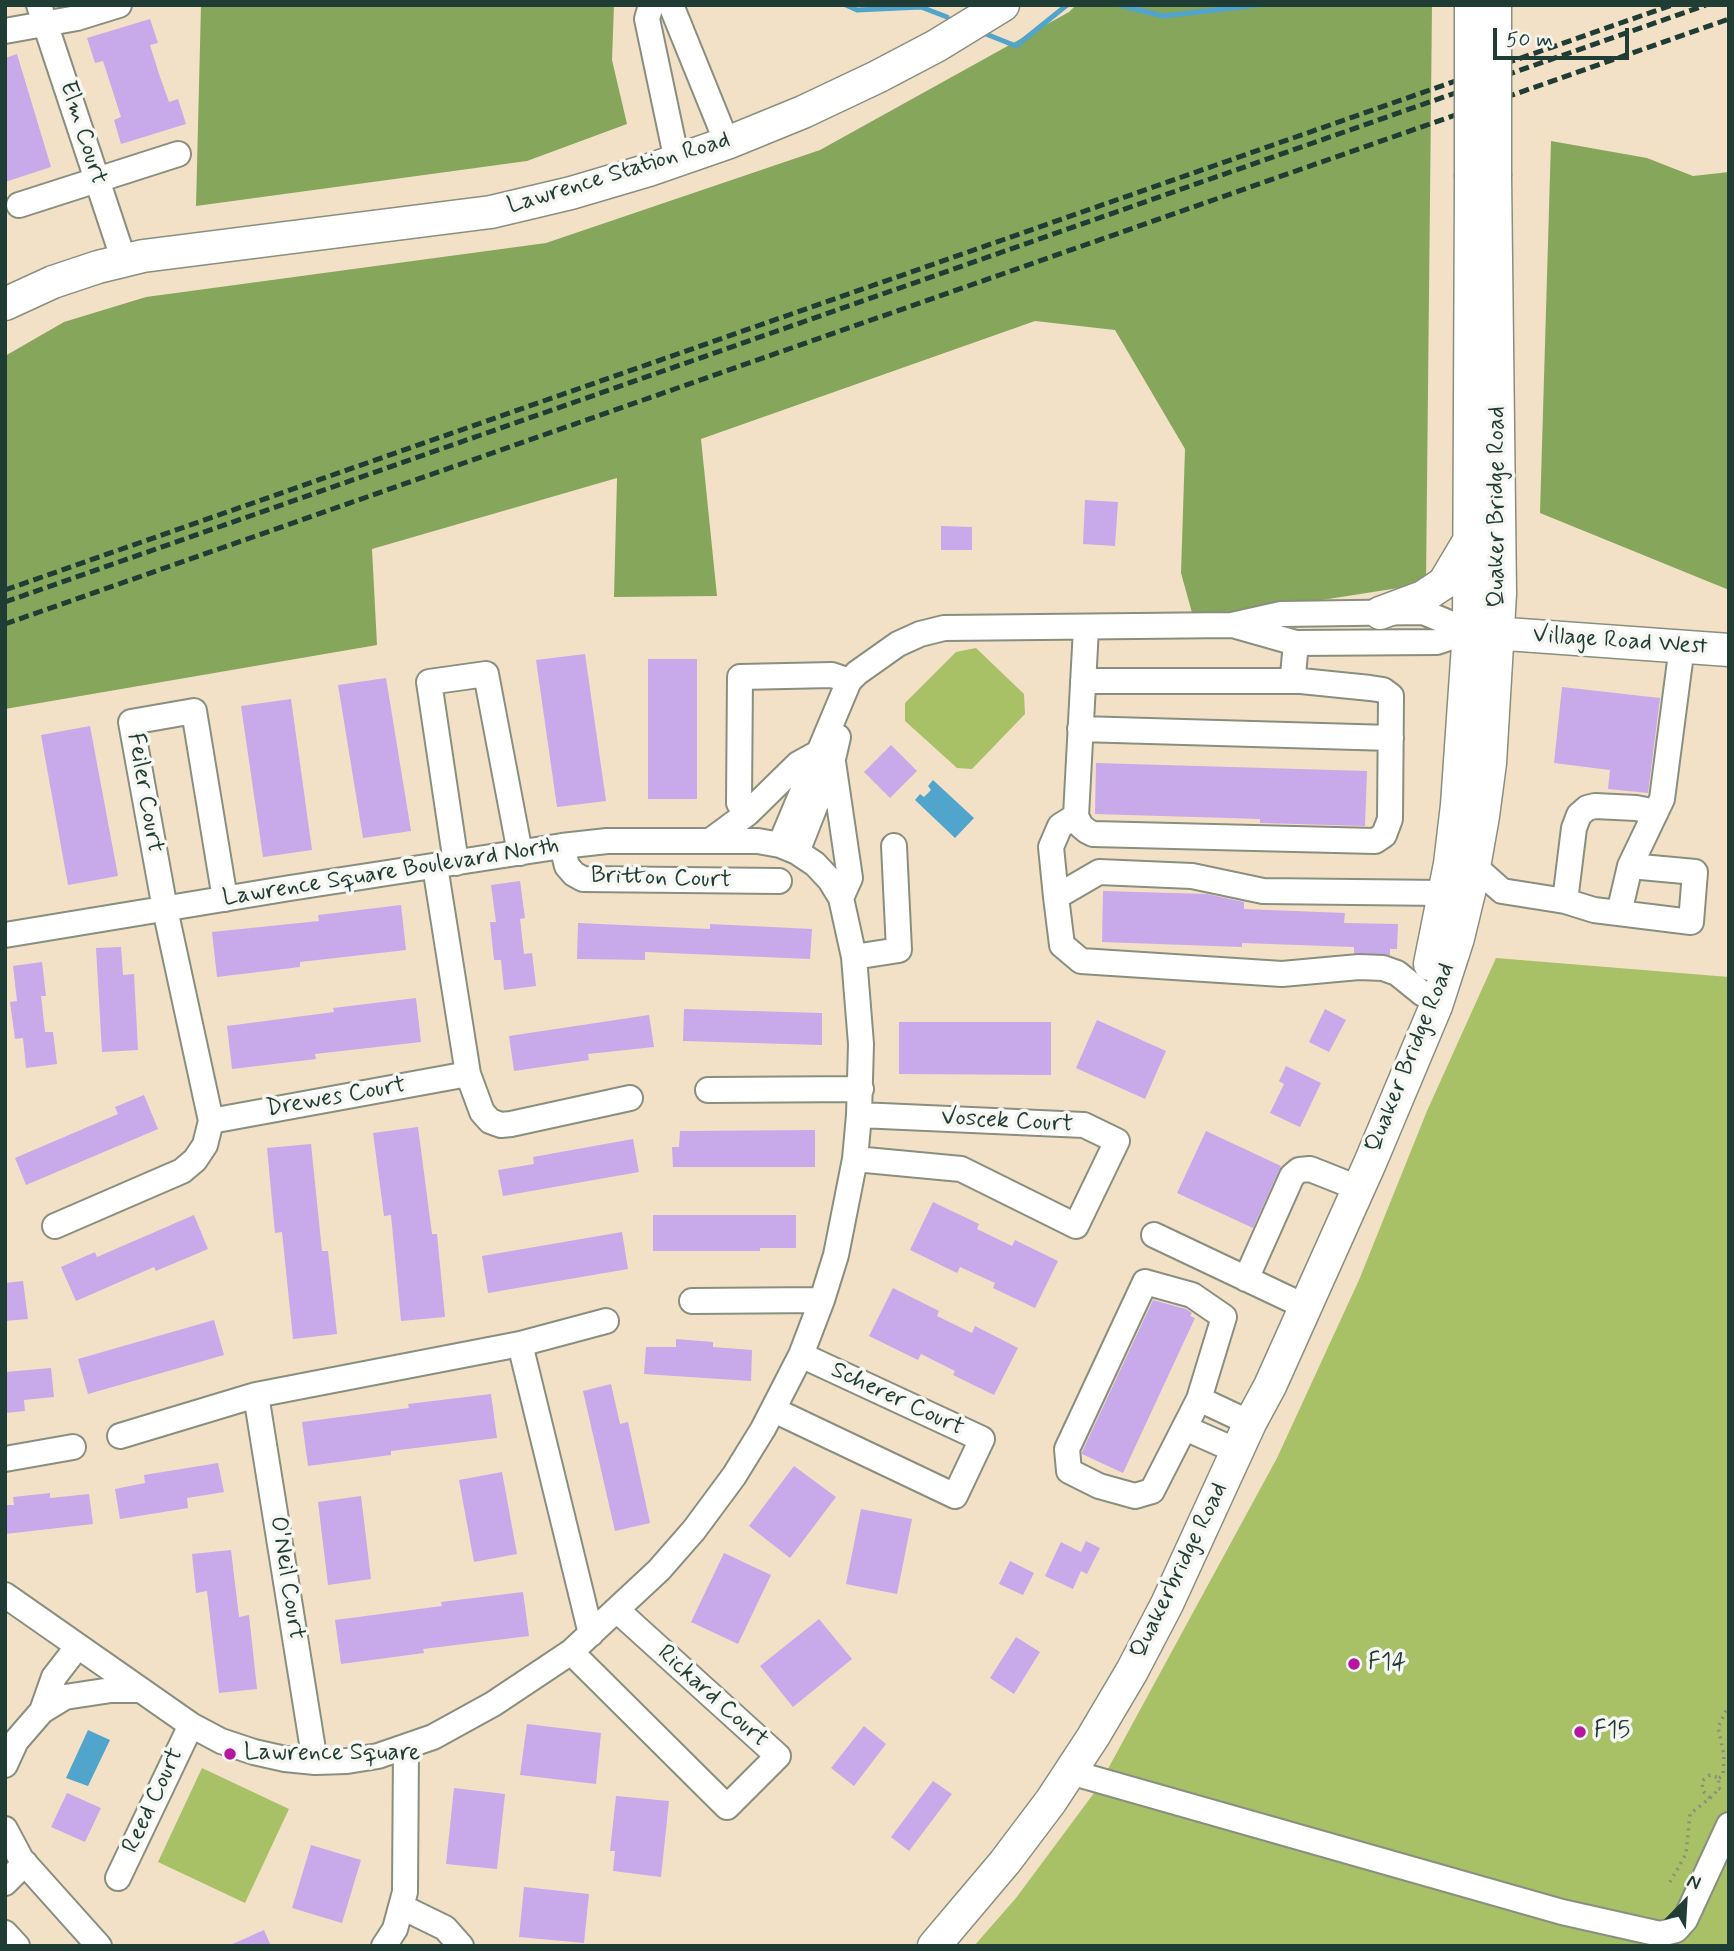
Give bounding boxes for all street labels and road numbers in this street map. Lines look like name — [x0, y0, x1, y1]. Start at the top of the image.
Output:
street label: Elm Court — [52, 78, 112, 188]
street label: Lawrence Station Road — [504, 126, 734, 222]
street label: Quaker Bridge Road — [1484, 406, 1512, 608]
street label: Village Road West — [1532, 622, 1708, 662]
street label: Feiler Court — [119, 731, 169, 855]
street label: Lawrence Square Boulevard North — [221, 832, 561, 914]
street label: Britton Court — [590, 862, 732, 896]
street label: Quaker Bridge Road — [1360, 959, 1462, 1157]
street label: Drewes Court — [264, 1072, 408, 1124]
street label: Voscek Court — [940, 1104, 1074, 1140]
street label: Scherer Court — [826, 1357, 968, 1443]
street label: Quakerbridge Road — [1125, 1478, 1235, 1664]
street label: O'Neil Court — [262, 1514, 310, 1642]
street label: Rickard Court — [650, 1639, 774, 1755]
street label: Reed Court — [117, 1744, 191, 1858]

